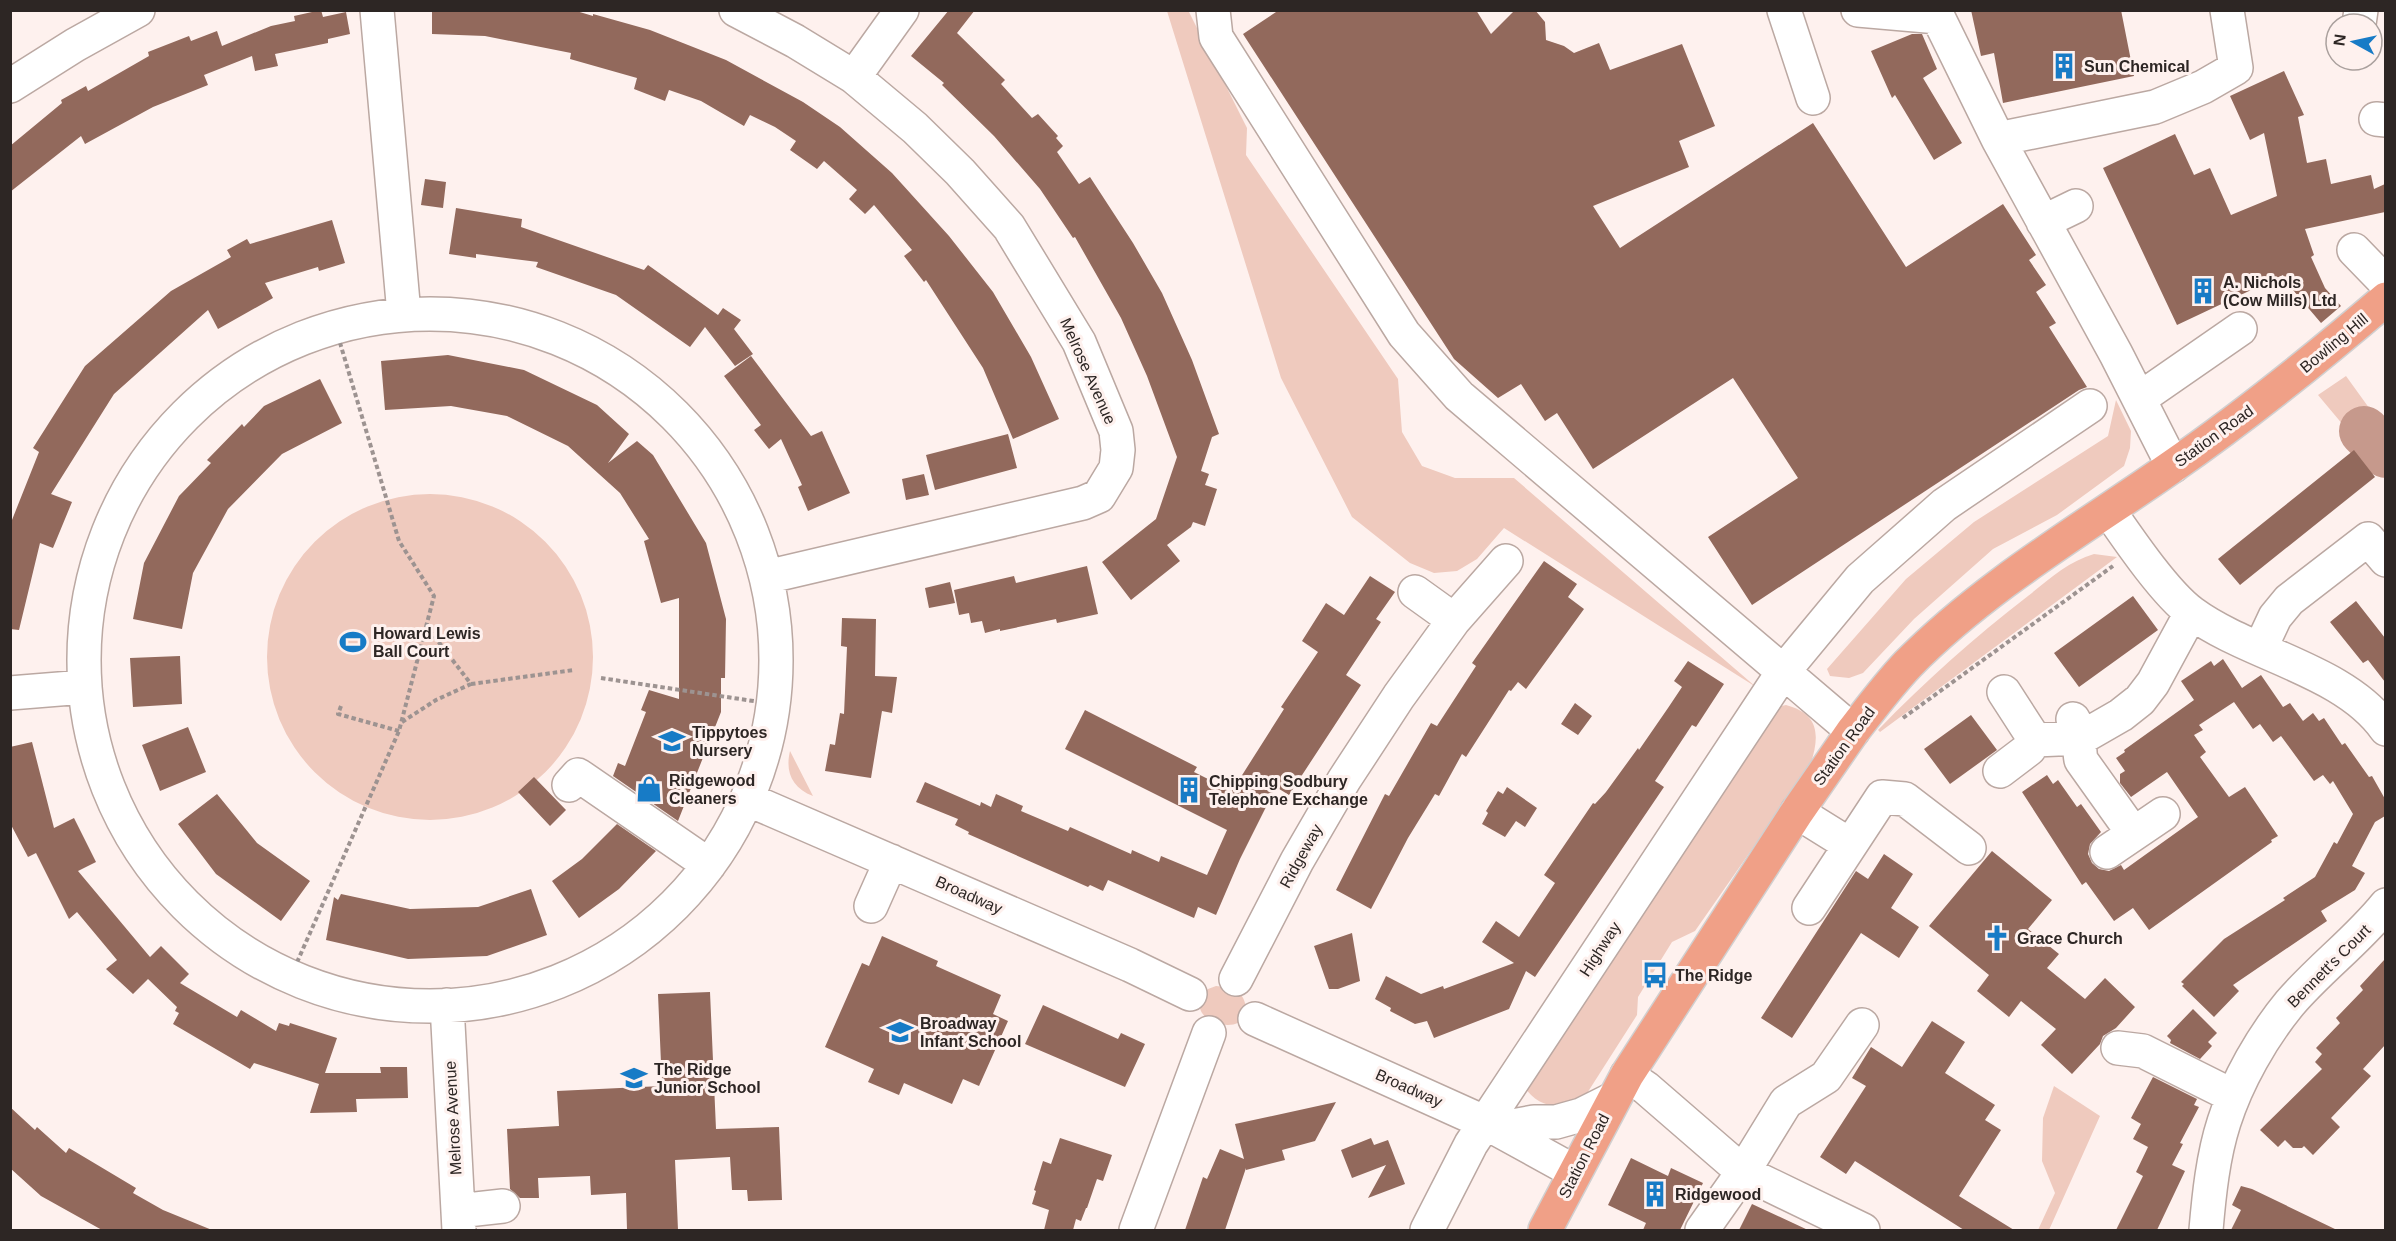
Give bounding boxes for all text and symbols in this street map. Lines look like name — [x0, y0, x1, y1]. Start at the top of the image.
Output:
north arrow — [2324, 12, 2384, 72]
text: N — [2330, 33, 2349, 47]
building icon: Sun Chemical — [2049, 51, 2079, 81]
place label: Sun Chemical — [2084, 58, 2190, 75]
place label: A. Nichols (Cow Mills) Ltd — [2223, 274, 2337, 309]
building icon: A. Nichols (Cow Mills) Ltd — [2188, 276, 2218, 306]
street label: Bowling Hill — [2297, 310, 2371, 376]
street label: Melrose Avenue — [1057, 315, 1119, 427]
street label: Station Road — [2172, 402, 2256, 470]
place label: Howard Lewis Ball Court — [373, 625, 481, 660]
sports icon: Howard Lewis Ball Court — [338, 627, 368, 657]
street label: Station Road — [1810, 704, 1878, 788]
place label: Tippytoes Nursery — [692, 724, 767, 759]
school or university icon: Tippytoes Nursery — [657, 726, 687, 756]
place label: Ridgewood Cleaners — [669, 772, 755, 807]
place label: Chipping Sodbury Telephone Exchange — [1209, 773, 1368, 808]
shop icon: Ridgewood Cleaners — [634, 774, 664, 804]
building icon: Chipping Sodbury Telephone Exchange — [1174, 775, 1204, 805]
street label: Ridgeway — [1277, 821, 1325, 891]
street label: Broadway — [933, 873, 1005, 917]
street label: Highway — [1576, 919, 1624, 979]
street label: Bennett's Court — [2284, 921, 2374, 1011]
church icon: Grace Church — [1982, 923, 2012, 953]
place label: Grace Church — [2017, 930, 2123, 947]
bus stop icon: The Ridge — [1640, 960, 1670, 990]
place label: The Ridge — [1675, 967, 1752, 984]
place label: Broadway Infant School — [920, 1015, 1021, 1050]
school or university icon: Broadway Infant School — [885, 1017, 915, 1047]
street label: Melrose Avenue — [442, 1060, 464, 1176]
place label: The Ridge Junior School — [654, 1061, 761, 1096]
school or university icon: The Ridge Junior School — [619, 1063, 649, 1093]
street label: Broadway — [1373, 1066, 1445, 1110]
street label: Station Road — [1555, 1111, 1613, 1201]
building icon: Ridgewood — [1640, 1179, 1670, 1209]
place label: Ridgewood — [1675, 1186, 1761, 1203]

